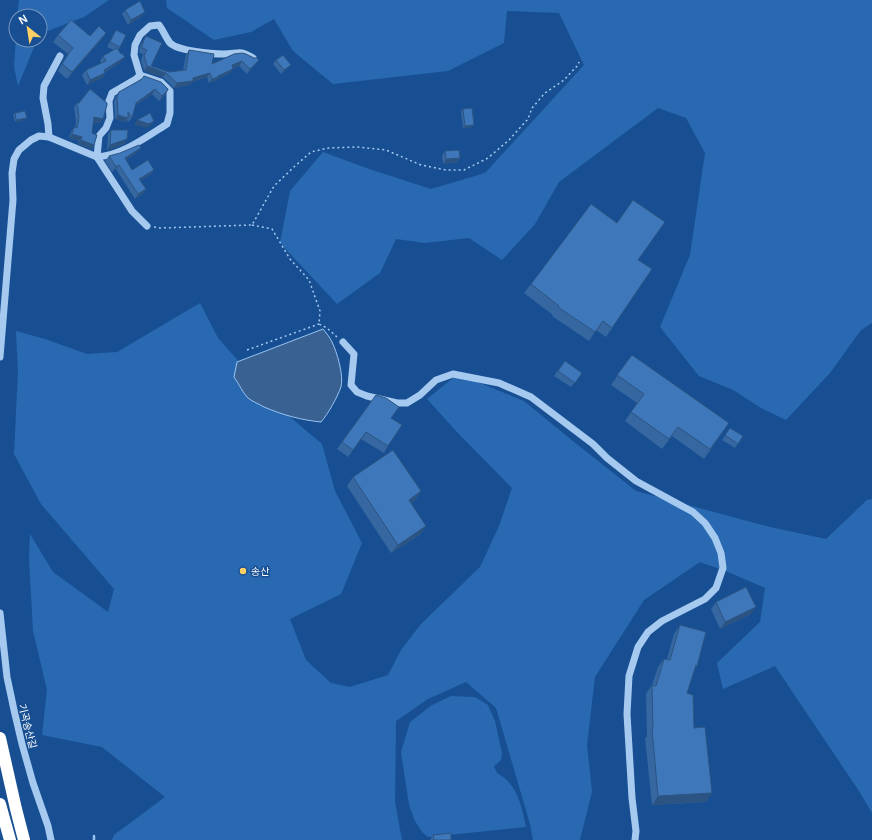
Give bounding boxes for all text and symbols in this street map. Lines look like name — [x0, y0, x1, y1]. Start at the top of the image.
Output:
north arrow — [8, 8, 48, 48]
text: N — [17, 12, 29, 27]
marker: 송산 — [238, 566, 248, 576]
place label: 송산 — [251, 566, 269, 577]
street label: 기곡송산길 — [17, 702, 38, 750]

